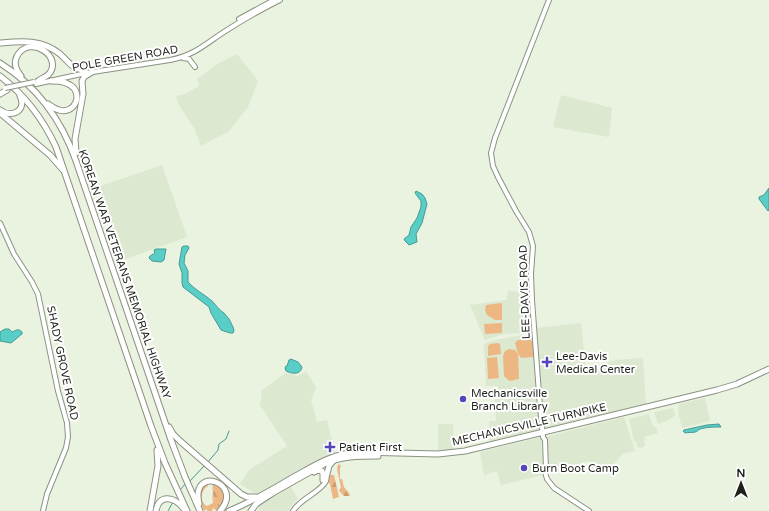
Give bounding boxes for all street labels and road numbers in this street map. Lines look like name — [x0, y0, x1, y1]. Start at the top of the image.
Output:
street label: POLE GREEN ROAD — [71, 43, 179, 74]
street label: KOREAN WAR VETERANS MEMORIAL HIGHWAY — [76, 148, 173, 401]
street label: LEE-DAVIS ROAD — [516, 245, 533, 339]
street label: SHADY GROVE ROAD — [44, 305, 81, 421]
street label: MECHANICSVILLE TURNPIKE — [451, 400, 608, 449]

